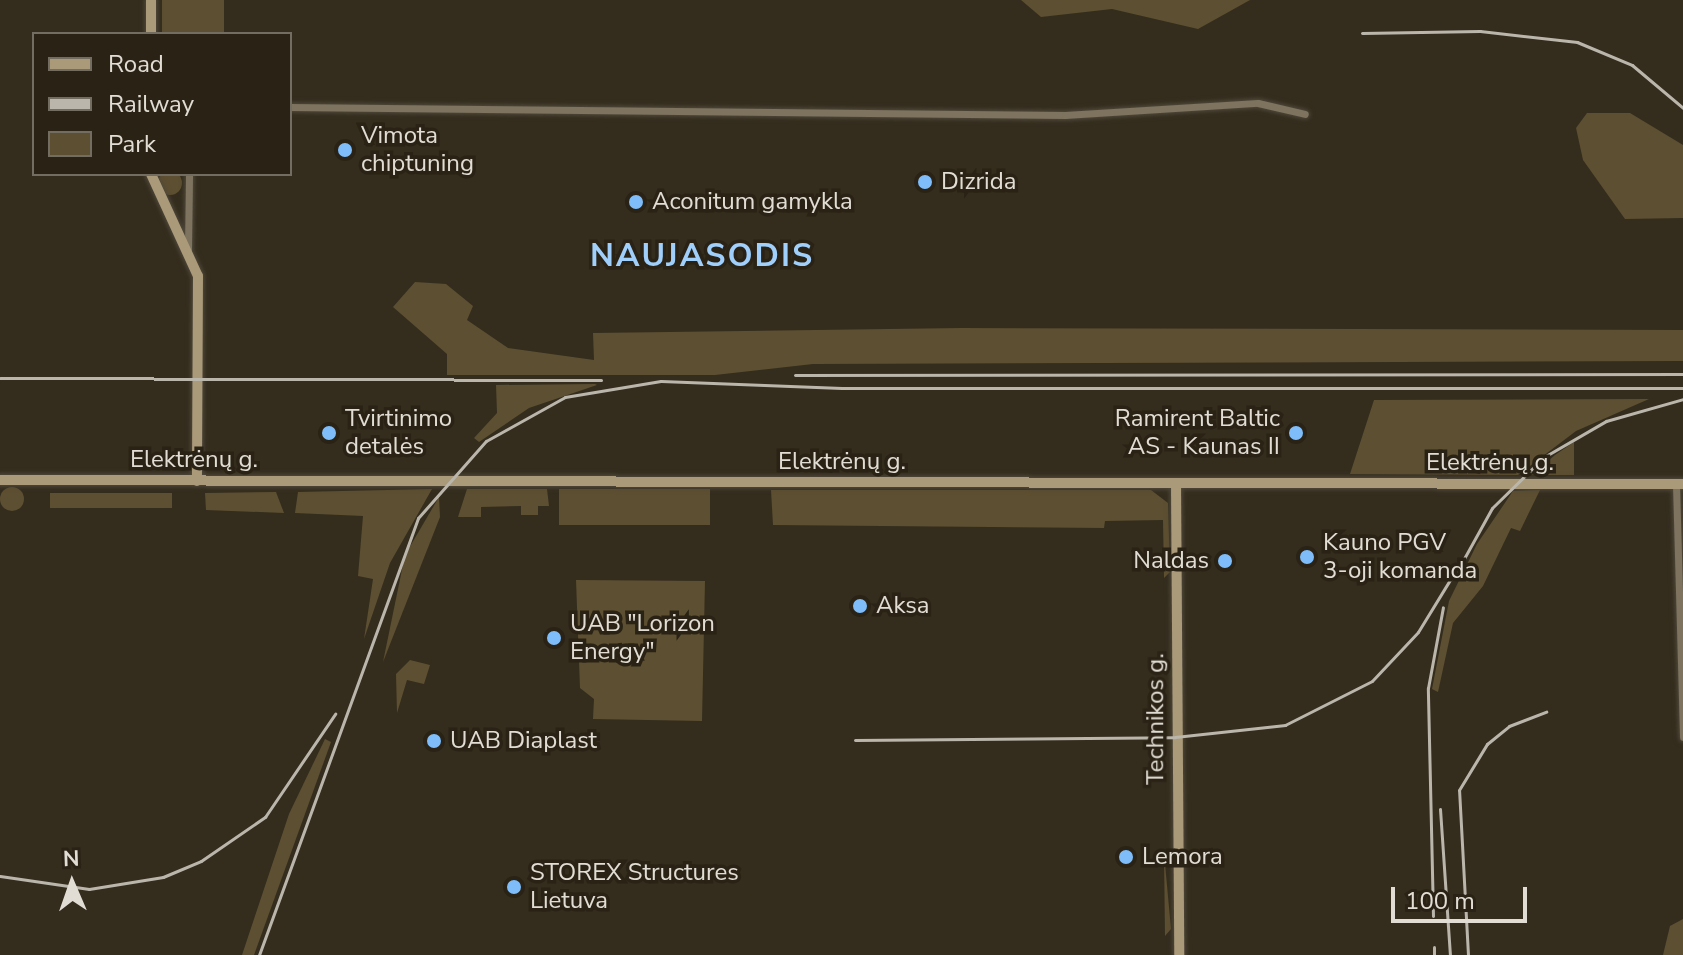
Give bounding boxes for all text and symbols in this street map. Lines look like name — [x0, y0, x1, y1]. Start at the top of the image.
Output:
legend — [32, 32, 292, 176]
text: Road — [108, 48, 164, 80]
text: Railway — [108, 88, 194, 120]
place label: Vimota chiptuning — [361, 122, 474, 178]
text: Park — [108, 128, 156, 160]
marker: Vimota chiptuning — [336, 141, 354, 159]
place label: Dizrida — [941, 168, 1016, 196]
marker: Dizrida — [916, 173, 934, 191]
place label: Aconitum gamykla — [652, 188, 853, 216]
marker: Aconitum gamykla — [627, 193, 645, 211]
district label: NAUJASODIS — [590, 237, 814, 275]
place label: Tvirtinimo detalės — [345, 405, 452, 461]
place label: Ramirent Baltic AS - Kaunas II — [1115, 405, 1280, 461]
marker: Tvirtinimo detalės — [320, 424, 338, 442]
marker: Ramirent Baltic AS - Kaunas II — [1287, 424, 1305, 442]
street label: Elektrėnų g. — [130, 446, 258, 474]
street label: Elektrėnų g. — [778, 448, 906, 476]
street label: Elektrėnų g. — [1426, 449, 1554, 477]
place label: Kauno PGV 3-oji komanda — [1323, 529, 1477, 585]
place label: Naldas — [1133, 547, 1209, 575]
marker: Kauno PGV 3-oji komanda — [1298, 548, 1316, 566]
marker: Naldas — [1216, 552, 1234, 570]
place label: Aksa — [876, 592, 930, 620]
marker: Aksa — [851, 597, 869, 615]
place label: UAB "Lorizon Energy" — [570, 610, 715, 666]
marker: UAB "Lorizon Energy" — [545, 629, 563, 647]
street label: Technikos g. — [1142, 653, 1170, 785]
place label: UAB Diaplast — [450, 727, 597, 755]
marker: UAB Diaplast — [425, 732, 443, 750]
north arrow — [32, 843, 112, 923]
place label: Lemora — [1142, 843, 1223, 871]
text: N — [62, 844, 80, 874]
marker: Lemora — [1117, 848, 1135, 866]
place label: STOREX Structures Lietuva — [530, 859, 739, 915]
scale bar — [1395, 871, 1531, 921]
marker: STOREX Structures Lietuva — [505, 878, 523, 896]
text: 100 m — [1405, 885, 1475, 917]

